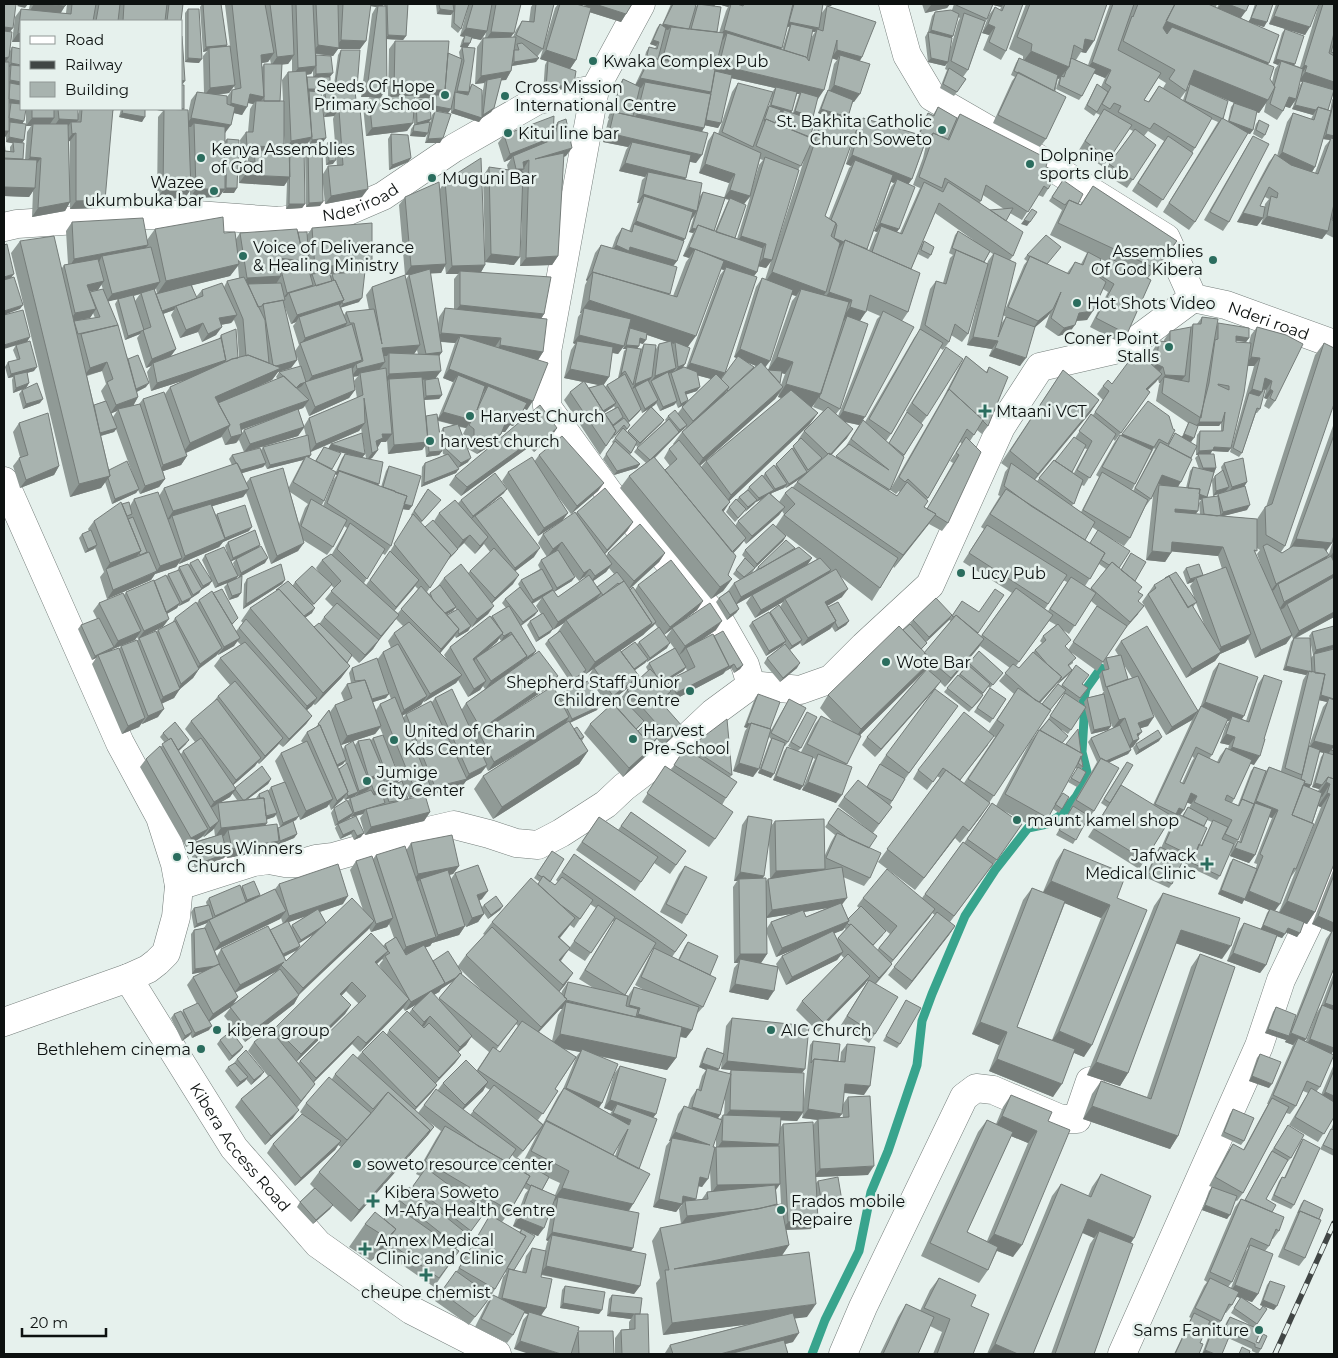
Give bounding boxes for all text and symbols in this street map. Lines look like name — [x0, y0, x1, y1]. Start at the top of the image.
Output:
legend — [20, 20, 182, 110]
text: Road — [65, 30, 104, 49]
place label: Kwaka Complex Pub — [603, 52, 769, 71]
text: Railway — [65, 55, 123, 74]
marker: Kwaka Complex Pub — [587, 55, 599, 67]
place label: Seeds Of Hope Primary School — [314, 77, 435, 114]
place label: Cross Mission International Centre — [515, 78, 676, 115]
text: Building — [65, 80, 129, 99]
marker: Seeds Of Hope Primary School — [439, 89, 451, 101]
marker: Cross Mission International Centre — [499, 90, 511, 102]
place label: St. Bakhita Catholic Church Soweto — [776, 112, 932, 149]
place label: Kitui line bar — [518, 124, 619, 143]
marker: St. Bakhita Catholic Church Soweto — [936, 124, 948, 136]
marker: Kitui line bar — [502, 127, 514, 139]
place label: Kenya Assemblies of God — [211, 140, 355, 177]
place label: Dolpnine sports club — [1040, 146, 1129, 183]
marker: Kenya Assemblies of God — [195, 152, 207, 164]
marker: Dolpnine sports club — [1024, 158, 1036, 170]
place label: Muguni Bar — [442, 169, 537, 188]
marker: Muguni Bar — [426, 172, 438, 184]
place label: Wazee ukumbuka bar — [85, 173, 204, 210]
street label: Nderiroad — [321, 179, 402, 225]
marker: Wazee ukumbuka bar — [208, 185, 220, 197]
place label: Voice of Deliverance & Healing Ministry — [253, 238, 414, 275]
place label: Assemblies Of God Kibera — [1091, 242, 1203, 279]
marker: Voice of Deliverance & Healing Ministry — [237, 250, 249, 262]
marker: Assemblies Of God Kibera — [1207, 254, 1219, 266]
place label: Hot Shots Video — [1087, 294, 1216, 313]
marker: Hot Shots Video — [1071, 297, 1083, 309]
street label: Nderi road — [1226, 297, 1312, 344]
place label: Coner Point Stalls — [1064, 329, 1160, 366]
marker: Coner Point Stalls — [1163, 341, 1175, 353]
place label: Mtaani VCT — [996, 402, 1088, 421]
marker: Mtaani VCT — [978, 404, 992, 418]
place label: Harvest Church — [480, 407, 605, 426]
marker: Harvest Church — [464, 410, 476, 422]
place label: harvest church — [440, 432, 560, 451]
marker: harvest church — [424, 435, 436, 447]
place label: Lucy Pub — [971, 564, 1046, 583]
marker: Lucy Pub — [955, 567, 967, 579]
place label: Wote Bar — [896, 653, 971, 672]
marker: Wote Bar — [880, 656, 892, 668]
place label: Shepherd Staff Junior Children Centre — [506, 673, 680, 710]
marker: Shepherd Staff Junior Children Centre — [684, 685, 696, 697]
place label: Harvest Pre-School — [643, 721, 730, 758]
place label: United of Charin Kds Center — [404, 722, 535, 759]
marker: Harvest Pre-School — [627, 733, 639, 745]
marker: United of Charin Kds Center — [388, 734, 400, 746]
place label: Jumige City Center — [376, 763, 465, 800]
marker: Jumige City Center — [361, 775, 373, 787]
place label: maunt kamel shop — [1027, 811, 1179, 830]
marker: maunt kamel shop — [1011, 814, 1023, 826]
place label: Jesus Winners Church — [186, 839, 303, 876]
place label: Jafwack Medical Clinic — [1085, 846, 1196, 883]
marker: Jesus Winners Church — [171, 851, 183, 863]
marker: Jafwack Medical Clinic — [1200, 857, 1214, 871]
place label: kibera group — [227, 1021, 330, 1040]
place label: AIC Church — [781, 1021, 872, 1040]
marker: kibera group — [211, 1024, 223, 1036]
marker: AIC Church — [765, 1024, 777, 1036]
place label: Bethlehem cinema — [36, 1040, 191, 1059]
marker: Bethlehem cinema — [195, 1043, 207, 1055]
street label: Kibera Access Road — [186, 1079, 295, 1215]
place label: soweto resource center — [367, 1155, 554, 1174]
marker: soweto resource center — [351, 1158, 363, 1170]
place label: Kibera Soweto M-Afya Health Centre — [384, 1183, 555, 1220]
place label: Frados mobile Repaire — [791, 1192, 905, 1229]
marker: Kibera Soweto M-Afya Health Centre — [366, 1194, 380, 1208]
marker: Frados mobile Repaire — [775, 1204, 787, 1216]
place label: Annex Medical Clinic and Clinic — [376, 1231, 504, 1268]
marker: Annex Medical Clinic and Clinic — [358, 1242, 372, 1256]
marker: cheupe chemist — [420, 1269, 432, 1281]
place label: cheupe chemist — [361, 1283, 491, 1302]
scale bar — [22, 1306, 106, 1338]
text: 20 m — [30, 1313, 68, 1332]
place label: Sams Faniture — [1133, 1321, 1249, 1340]
marker: Sams Faniture — [1253, 1324, 1265, 1336]

